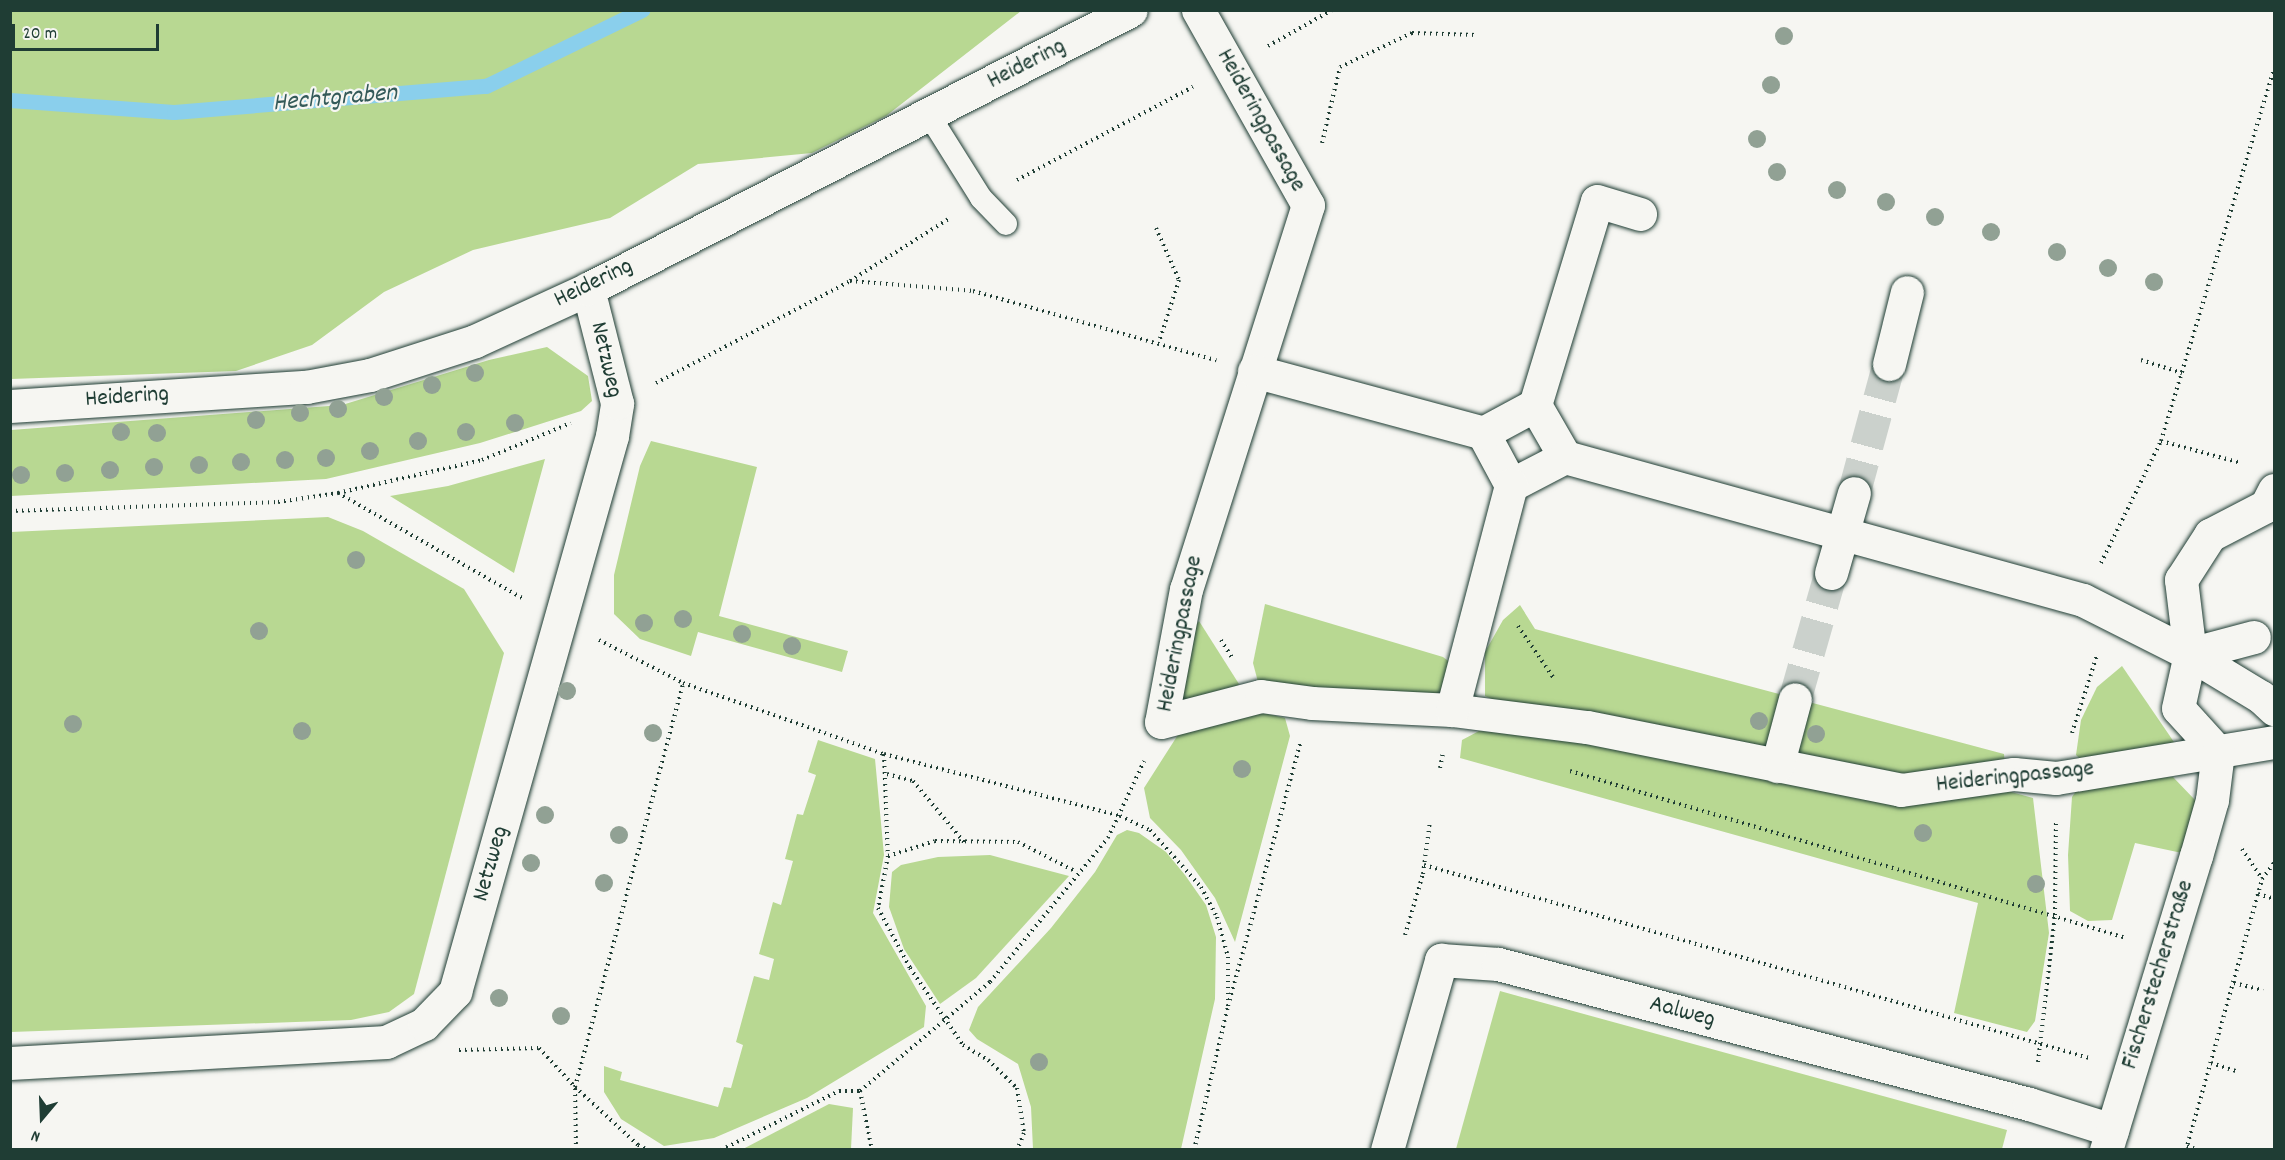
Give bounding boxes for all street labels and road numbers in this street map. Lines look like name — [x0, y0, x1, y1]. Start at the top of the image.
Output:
street label: Heidering — [983, 33, 1071, 97]
street label: Heideringpassage — [1209, 45, 1311, 197]
street label: Heidering — [550, 253, 638, 315]
street label: Netzweg — [582, 319, 628, 401]
street label: Heidering — [84, 381, 170, 415]
street label: Heideringpassage — [1152, 553, 1210, 715]
street label: Heideringpassage — [1935, 755, 2095, 801]
street label: Netzweg — [468, 823, 516, 905]
street label: Fischerstecherstraße — [2117, 877, 2201, 1073]
street label: Aalweg — [1646, 990, 1718, 1036]

